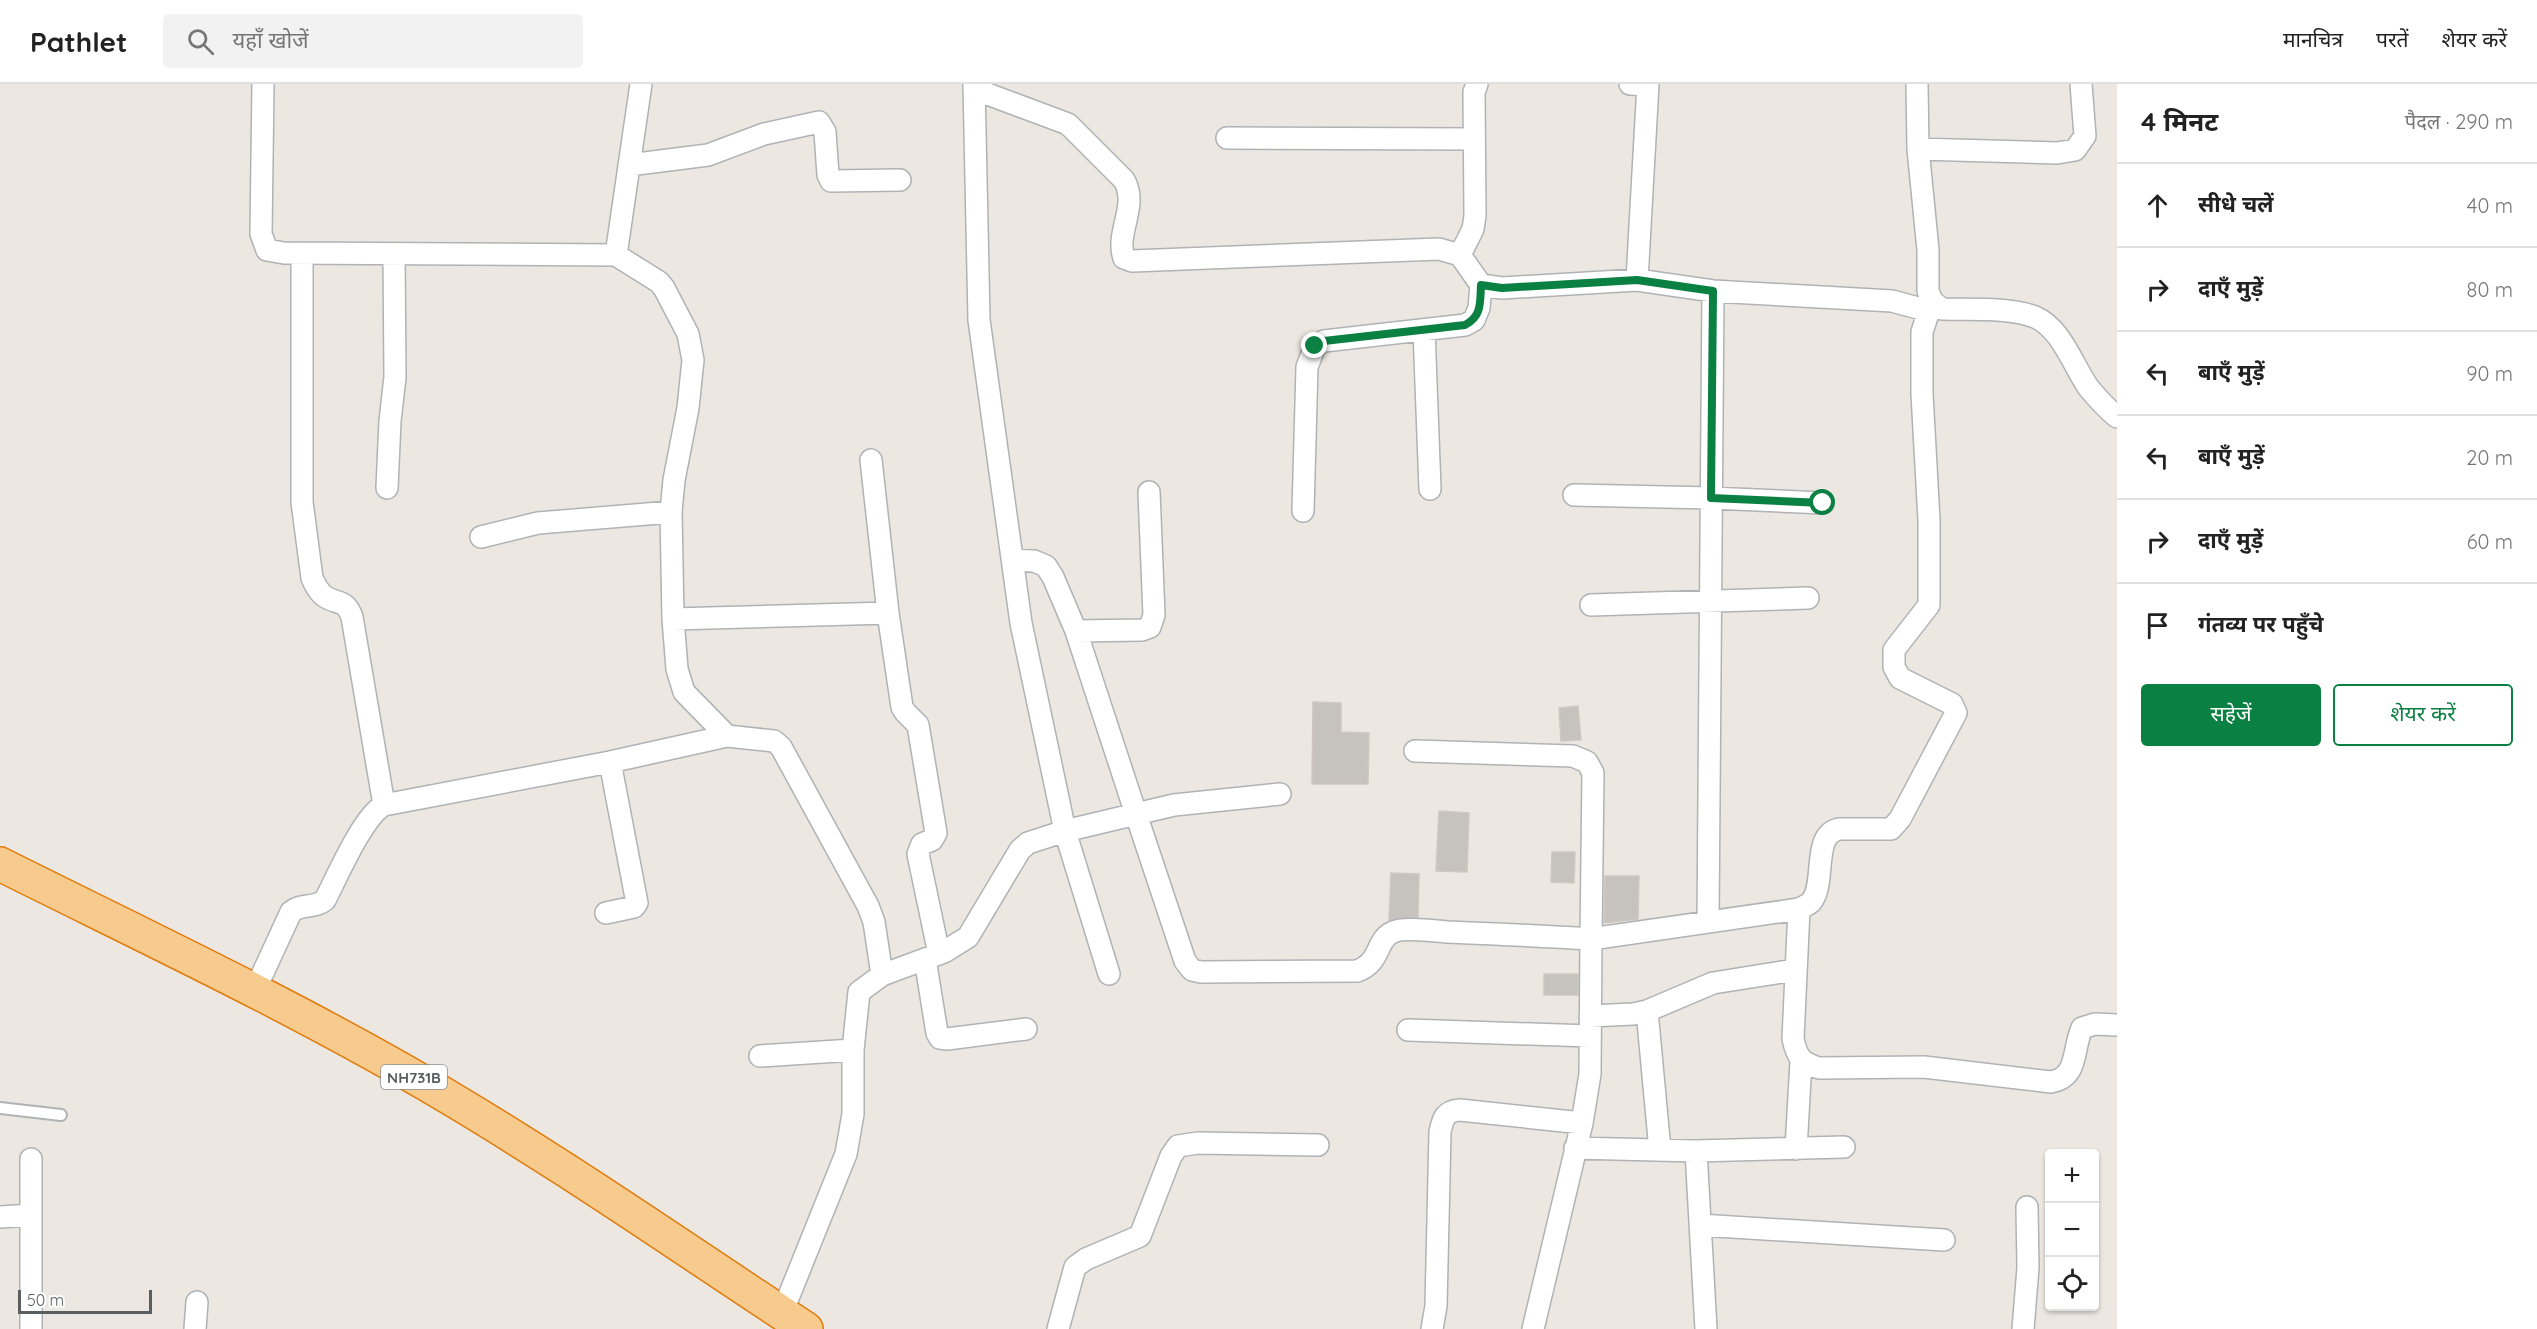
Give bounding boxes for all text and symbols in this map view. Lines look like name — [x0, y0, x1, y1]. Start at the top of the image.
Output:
search box — [163, 14, 583, 68]
text: Pathlet — [30, 24, 127, 59]
icon: search — [184, 25, 217, 58]
text: यहाँ खोजें — [232, 26, 309, 54]
text: मानचित्र — [2283, 26, 2343, 52]
text: परतें — [2376, 26, 2409, 52]
text: शेयर करें — [2442, 26, 2507, 52]
text: 4 मिनट — [2141, 105, 2218, 138]
text: पैदल · 290 m — [2405, 109, 2513, 134]
icon: ahead — [2141, 189, 2174, 222]
text: सीधे चलें — [2198, 190, 2274, 218]
text: 40 m — [2467, 193, 2513, 218]
icon: right — [2141, 273, 2174, 306]
text: दाएँ मुड़ें — [2198, 274, 2263, 302]
text: 80 m — [2467, 277, 2513, 302]
route end — [1301, 332, 1327, 358]
icon: left — [2141, 357, 2174, 390]
text: बाएँ मुड़ें — [2198, 358, 2264, 386]
text: 90 m — [2466, 361, 2513, 386]
icon: left — [2141, 441, 2174, 474]
text: बाएँ मुड़ें — [2198, 442, 2264, 470]
text: 20 m — [2466, 445, 2513, 470]
route start — [1809, 489, 1835, 515]
icon: right — [2141, 525, 2174, 558]
text: दाएँ मुड़ें — [2198, 526, 2263, 554]
text: 60 m — [2467, 529, 2513, 554]
icon: arrive — [2141, 609, 2174, 642]
text: गंतव्य पर पहुँचे — [2198, 610, 2323, 638]
button: सहेजें — [2141, 684, 2321, 746]
button: शेयर करें — [2333, 684, 2513, 746]
road number: NH731B — [381, 1065, 447, 1089]
map controls — [2045, 1149, 2099, 1311]
button: + — [2045, 1149, 2099, 1203]
button: − — [2045, 1203, 2099, 1257]
button: locate — [2045, 1257, 2099, 1311]
scale bar — [18, 1287, 152, 1314]
text: 50 m — [27, 1290, 64, 1310]

